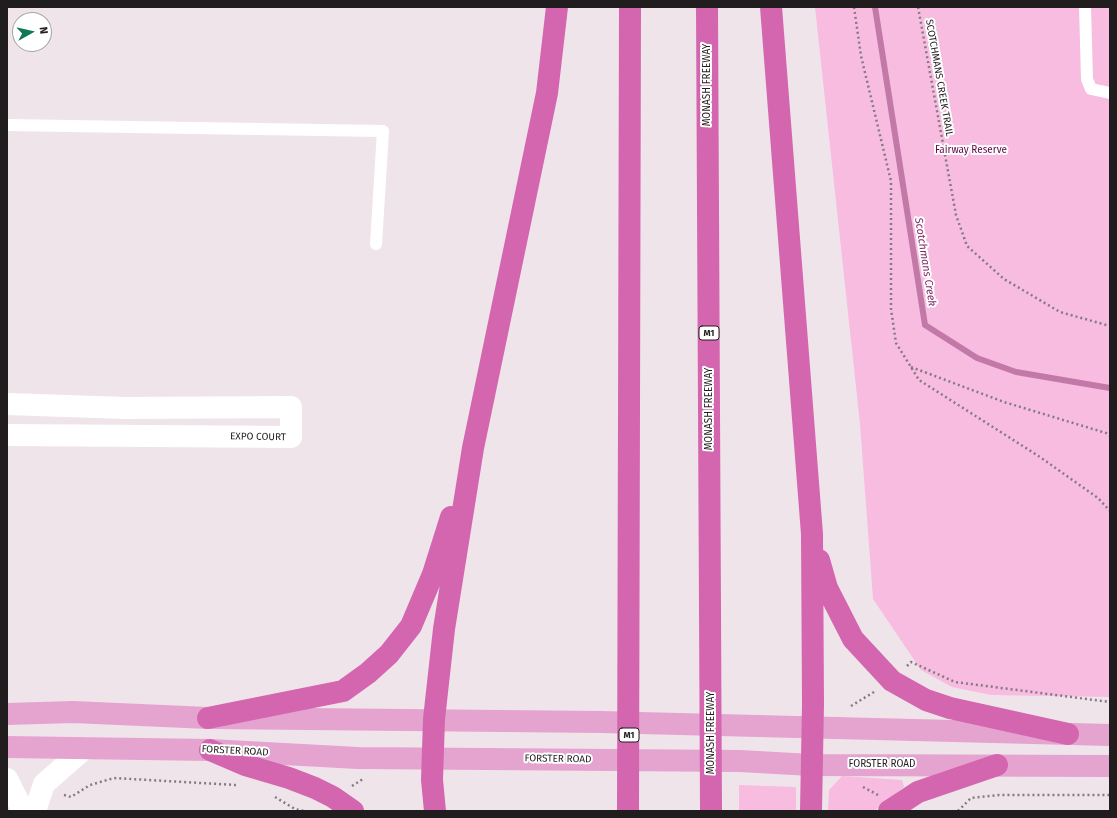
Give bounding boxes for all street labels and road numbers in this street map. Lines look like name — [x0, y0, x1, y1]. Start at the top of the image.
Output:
street label: SCOTCHMANS CREEK TRAIL — [923, 18, 955, 138]
street label: MONASH FREEWAY — [701, 44, 713, 126]
road number: M1 — [699, 326, 719, 340]
street label: MONASH FREEWAY — [703, 368, 715, 450]
street label: EXPO COURT — [230, 431, 286, 443]
street label: MONASH FREEWAY — [705, 692, 717, 774]
road number: M1 — [619, 728, 639, 742]
street label: FORSTER ROAD — [201, 743, 269, 759]
street label: FORSTER ROAD — [524, 752, 592, 766]
street label: FORSTER ROAD — [848, 758, 916, 770]

